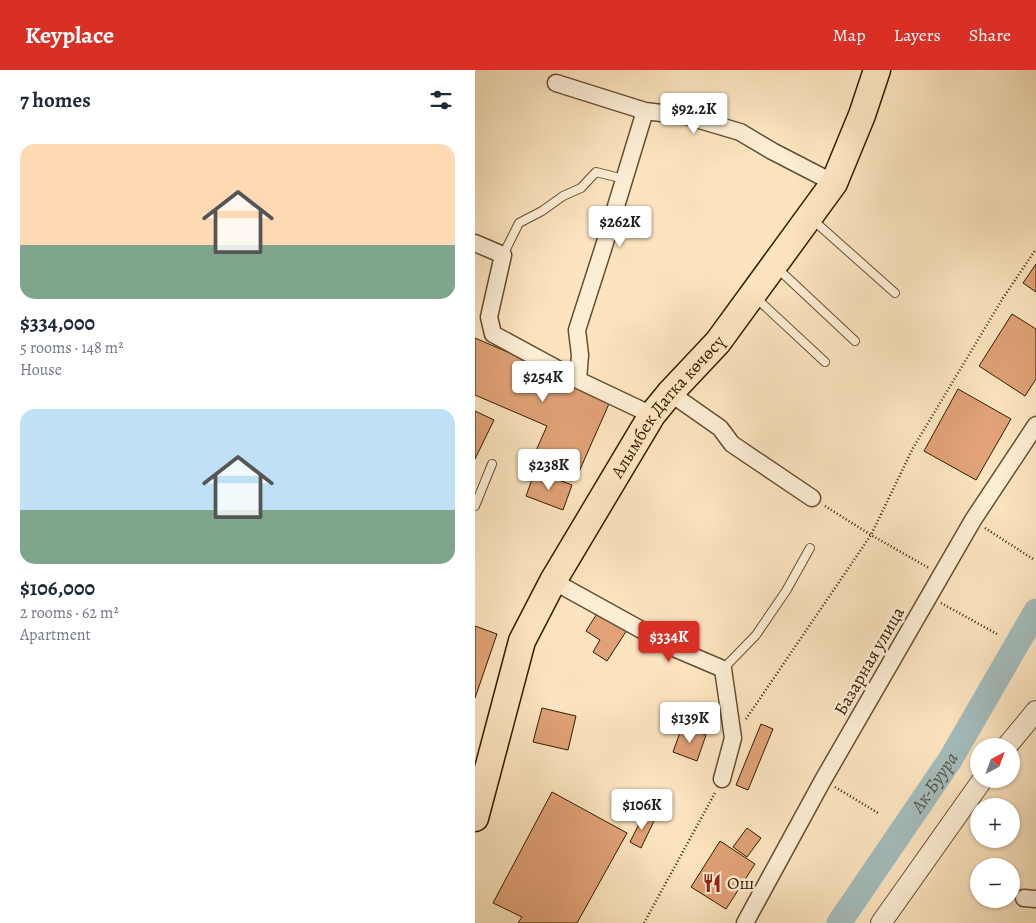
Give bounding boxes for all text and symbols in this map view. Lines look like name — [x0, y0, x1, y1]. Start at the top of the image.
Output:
text: Keyplace — [25, 19, 114, 51]
text: Map — [833, 23, 866, 47]
text: Layers — [894, 23, 941, 47]
text: Share — [969, 23, 1011, 47]
text: 7 homes — [20, 86, 91, 114]
icon: filters — [427, 86, 455, 114]
pin: $92.2K — [653, 92, 735, 135]
text: $92.2K — [671, 98, 717, 120]
icon: home — [193, 177, 283, 267]
pin: $262K — [585, 206, 655, 248]
text: $262K — [600, 211, 640, 233]
text: $334,000 — [20, 309, 95, 337]
street label: Алымбек Датка көчөсү — [605, 330, 731, 483]
text: 5 rooms · 148 m² — [20, 337, 123, 359]
text: House — [20, 359, 62, 381]
pin: $254K — [508, 360, 578, 403]
text: $254K — [523, 366, 563, 388]
icon: home — [193, 442, 283, 532]
pin: $238K — [514, 448, 584, 491]
text: $238K — [529, 454, 569, 476]
text: $106,000 — [20, 574, 95, 602]
text: 2 rooms · 62 m² — [20, 602, 119, 624]
street label: Базарная улица — [828, 602, 910, 720]
pin: $334K — [634, 620, 704, 663]
text: Apartment — [20, 624, 91, 646]
text: $334K — [649, 626, 689, 648]
pin: $139K — [655, 702, 725, 744]
text: $139K — [671, 707, 709, 729]
north arrow — [970, 738, 1020, 788]
map controls — [970, 738, 1020, 908]
water label: Ак-Буура — [904, 747, 965, 819]
pin: $106K — [607, 788, 677, 831]
text: $106K — [622, 794, 662, 816]
button: + — [970, 798, 1020, 848]
button: − — [970, 858, 1020, 908]
place label: Ош — [727, 871, 754, 895]
restaurant icon: Ош — [701, 872, 723, 894]

